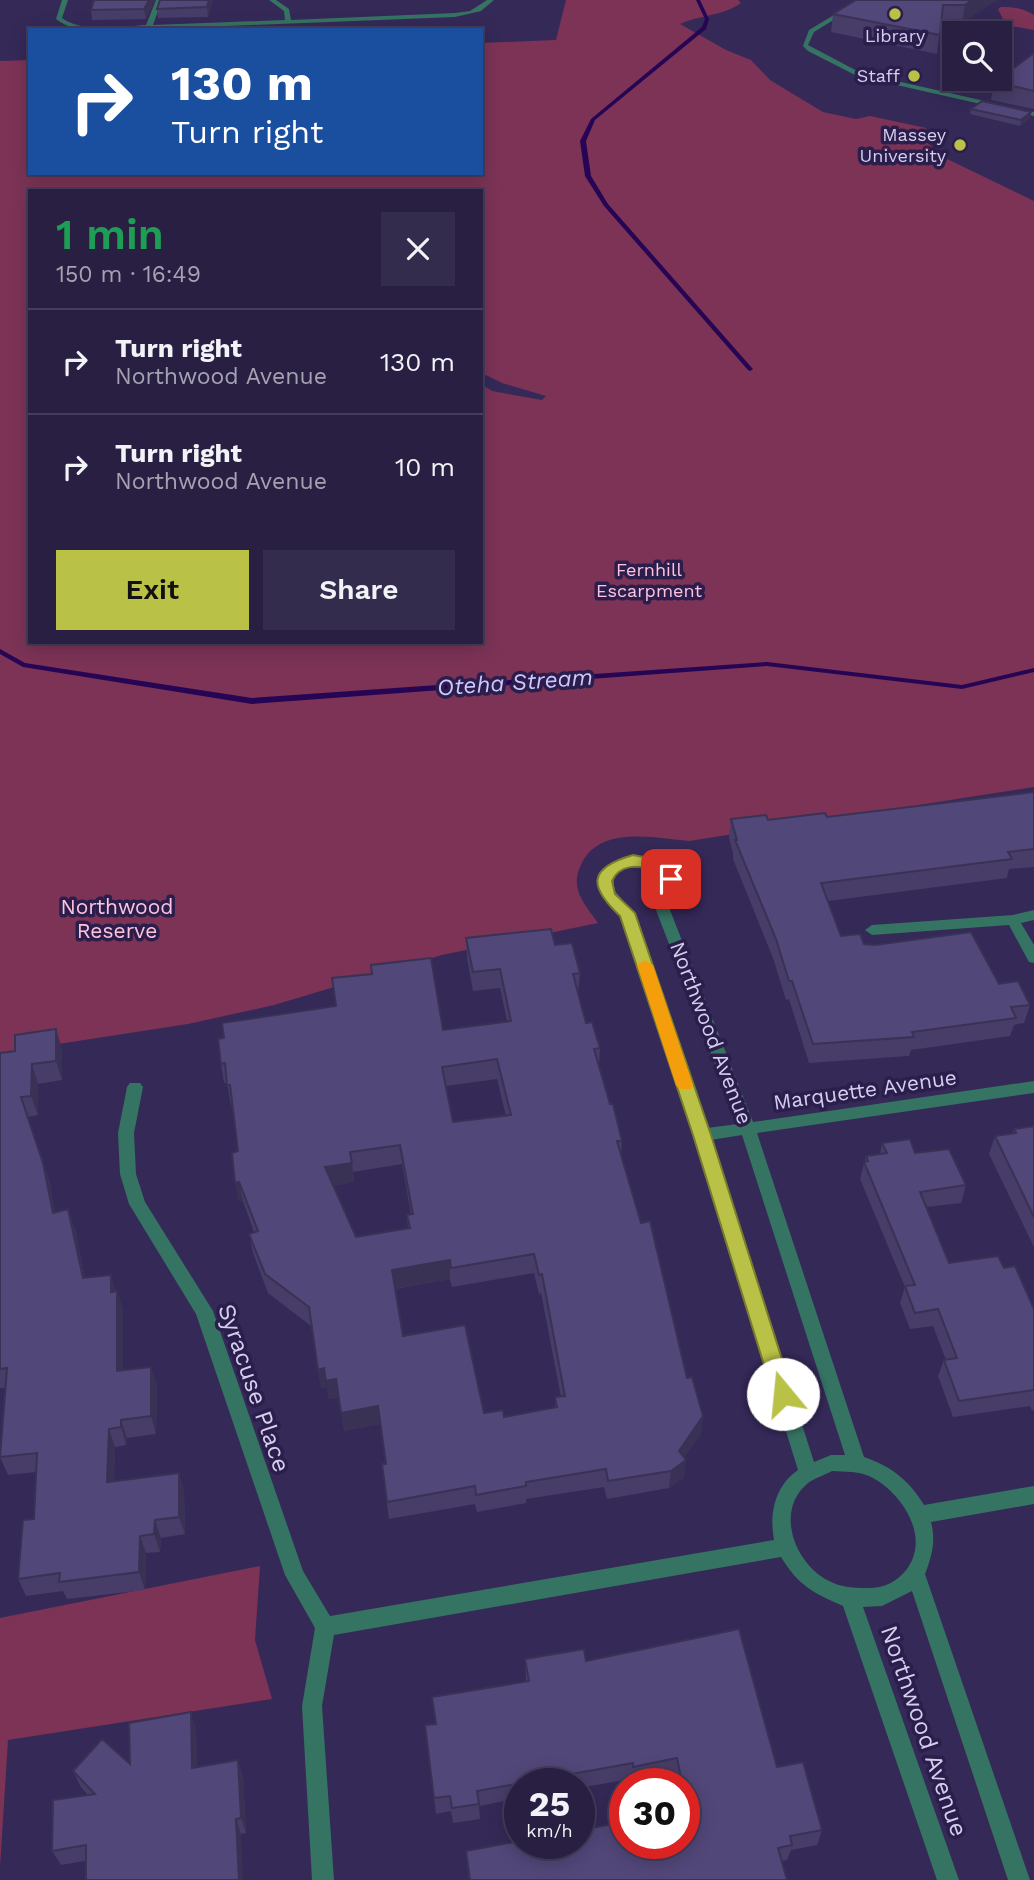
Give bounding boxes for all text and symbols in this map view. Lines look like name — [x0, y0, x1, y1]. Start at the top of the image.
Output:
marker: Library — [887, 6, 903, 22]
map controls — [942, 21, 1012, 91]
button: search — [942, 21, 1012, 91]
place label: Library — [865, 25, 926, 46]
text: 130 m — [171, 54, 313, 112]
icon: right — [56, 56, 147, 147]
place label: Staff — [857, 65, 900, 86]
marker: Staff — [906, 68, 922, 84]
text: Turn right — [171, 113, 323, 151]
place label: Massey University — [860, 124, 947, 166]
marker: Massey University — [952, 137, 968, 153]
text: 1 min — [56, 210, 164, 259]
button: close — [381, 212, 455, 286]
text: 150 m · 16:49 — [56, 261, 201, 288]
text: Turn right — [115, 333, 242, 363]
icon: right — [56, 343, 94, 381]
text: 130 m — [380, 347, 455, 377]
text: Northwood Avenue — [115, 363, 327, 390]
text: Turn right — [115, 438, 242, 468]
icon: right — [56, 448, 94, 486]
text: 10 m — [395, 452, 455, 482]
text: Northwood Avenue — [115, 468, 327, 495]
button: Exit — [56, 550, 249, 630]
button: Share — [263, 550, 455, 630]
park label: Fernhill Escarpment — [596, 559, 702, 601]
water label: Oteha Stream — [436, 664, 594, 701]
pin — [641, 849, 701, 909]
icon: arrive — [652, 860, 690, 898]
park label: Northwood Reserve — [60, 894, 174, 943]
street label: Northwood Avenue — [665, 938, 758, 1128]
street label: Marquette Avenue — [772, 1064, 958, 1115]
street label: Syracuse Place — [212, 1300, 296, 1476]
position arrow — [746, 1357, 820, 1431]
street label: Northwood Avenue — [875, 1622, 973, 1840]
speed limit sign: 30 — [609, 1768, 700, 1859]
text: 25 — [529, 1783, 570, 1825]
text: km/h — [526, 1820, 573, 1841]

